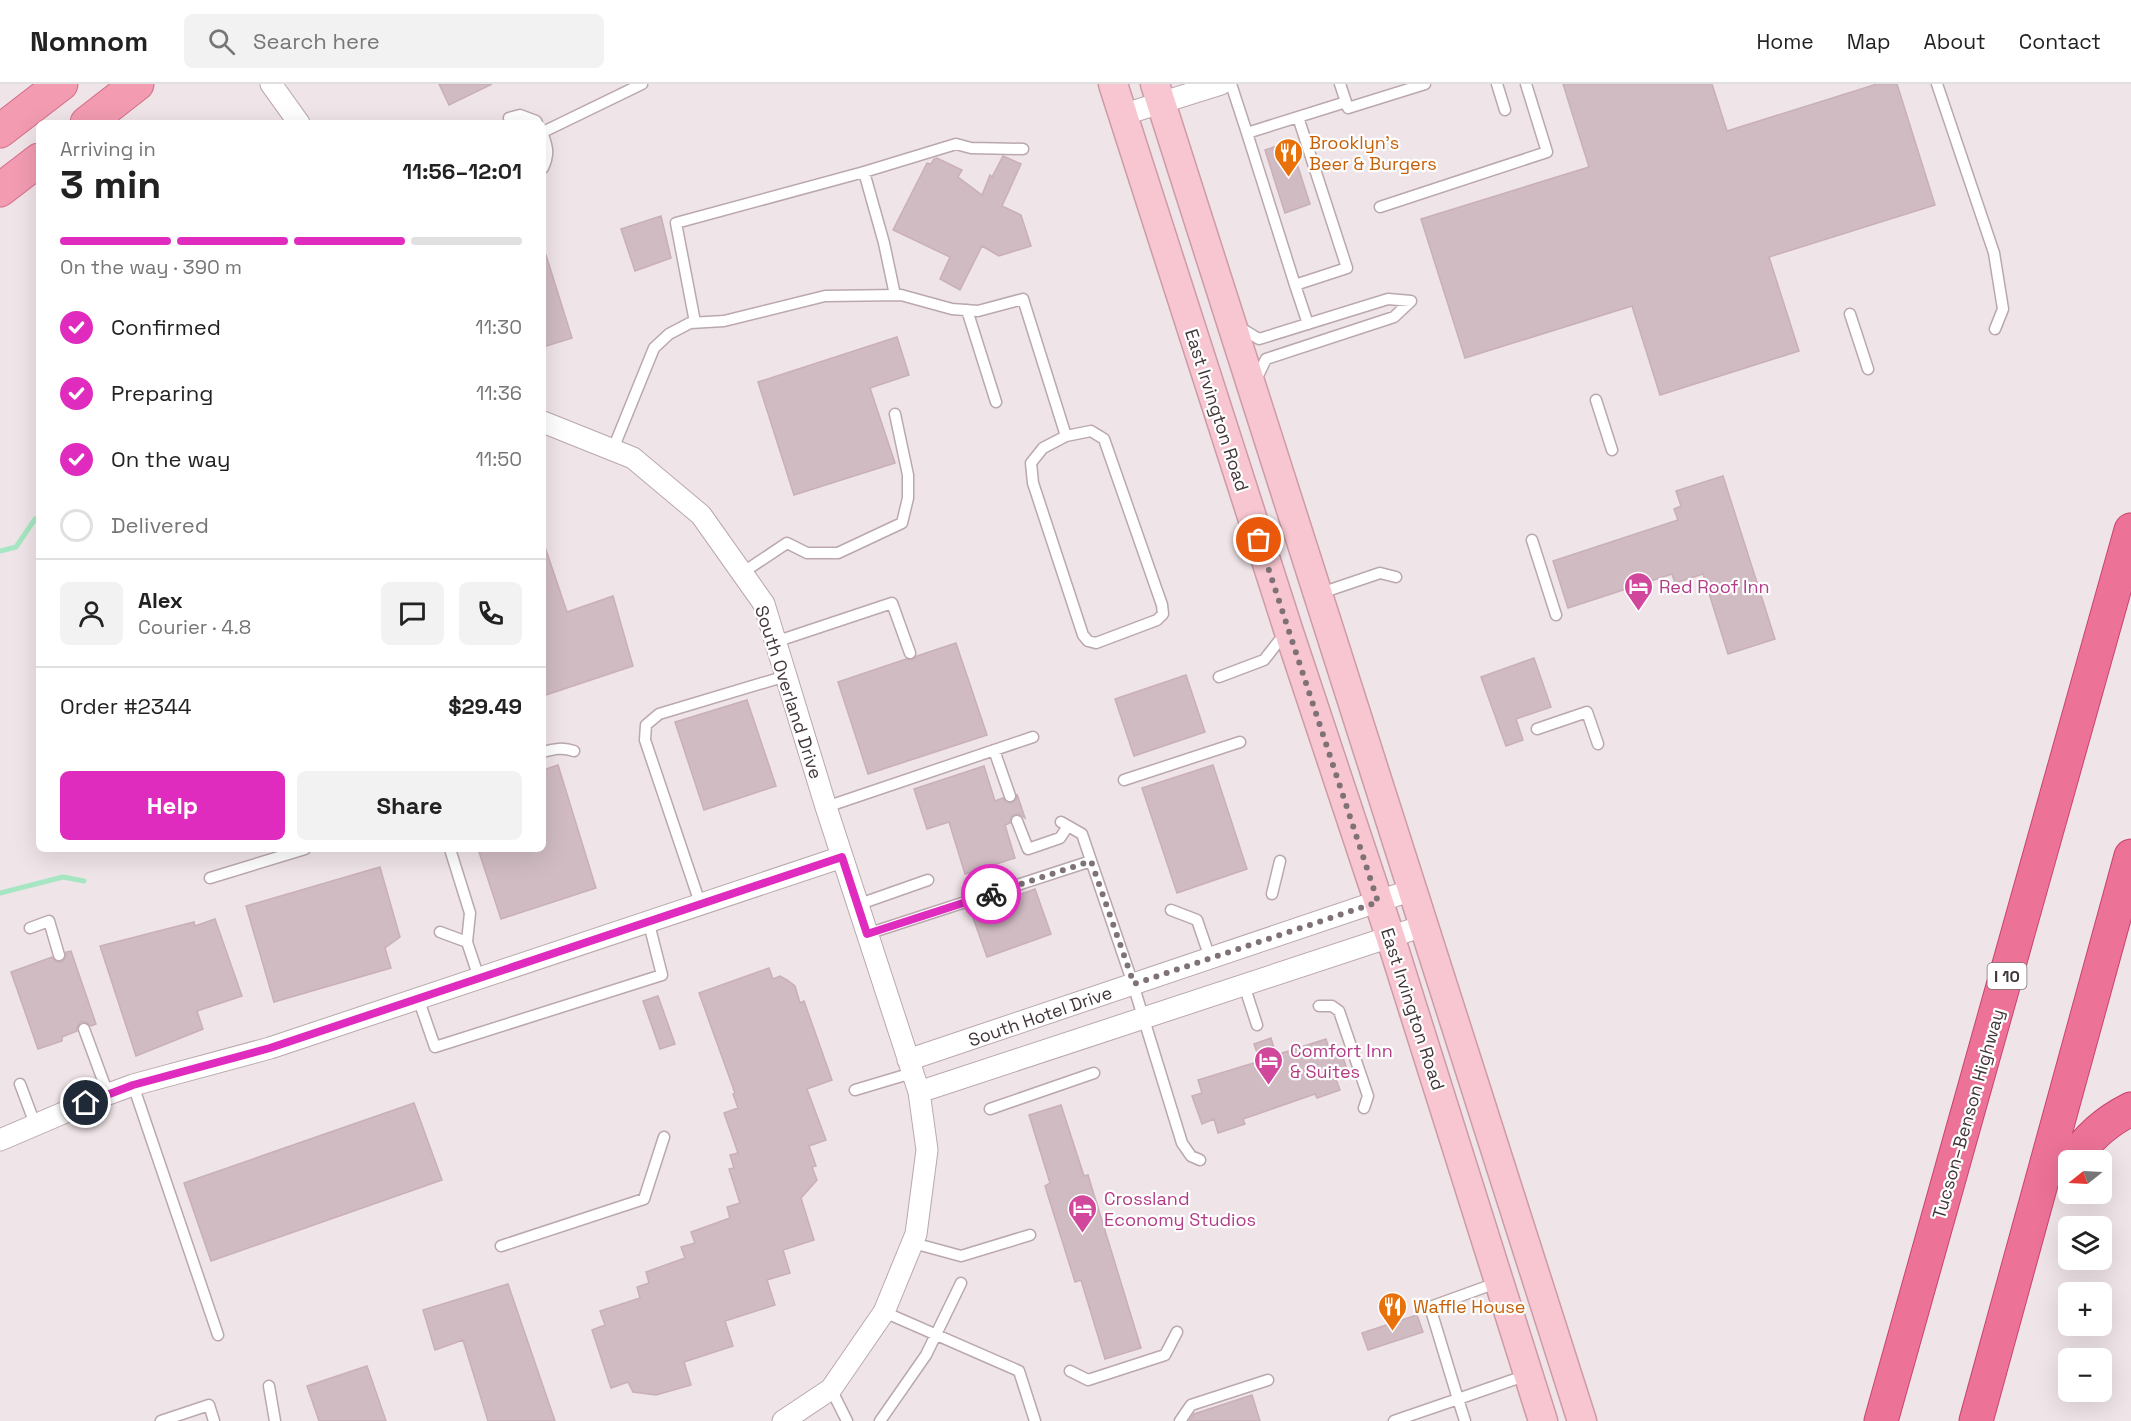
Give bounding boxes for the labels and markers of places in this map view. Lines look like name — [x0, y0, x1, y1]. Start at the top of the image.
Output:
place label: Brooklyn's Beer & Burgers — [1309, 131, 1437, 175]
restaurant icon: Brooklyn's Beer & Burgers — [1272, 136, 1304, 178]
pin — [1233, 514, 1284, 565]
hotel icon: Red Roof Inn — [1622, 570, 1654, 612]
place label: Red Roof Inn — [1659, 575, 1770, 598]
place label: Comfort Inn & Suites — [1290, 1039, 1393, 1083]
hotel icon: Comfort Inn & Suites — [1253, 1044, 1285, 1086]
pin — [60, 1077, 111, 1128]
place label: Crossland Economy Studios — [1104, 1187, 1256, 1231]
hotel icon: Crossland Economy Studios — [1067, 1192, 1099, 1234]
restaurant icon: Waffle House — [1376, 1290, 1408, 1332]
place label: Waffle House — [1413, 1295, 1525, 1318]

